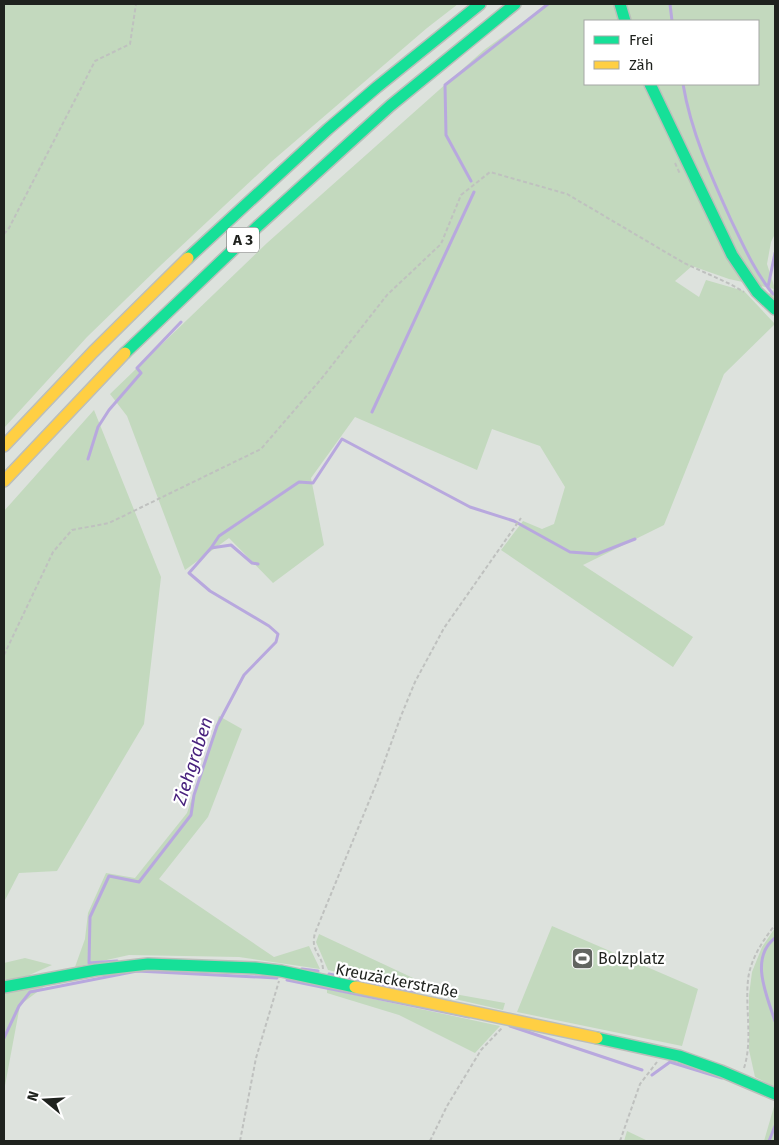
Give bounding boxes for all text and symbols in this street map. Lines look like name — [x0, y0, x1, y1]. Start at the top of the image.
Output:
legend — [584, 20, 759, 85]
text: Frei — [629, 31, 654, 49]
text: Zäh — [629, 56, 654, 74]
road number: A 3 — [227, 228, 259, 252]
water label: Ziehgraben — [168, 714, 218, 809]
sports icon: Bolzplatz — [570, 946, 594, 970]
place label: Bolzplatz — [598, 949, 665, 968]
street label: Kreuzäckerstraße — [334, 959, 460, 1002]
north arrow — [20, 1075, 70, 1125]
text: N — [24, 1089, 43, 1103]

